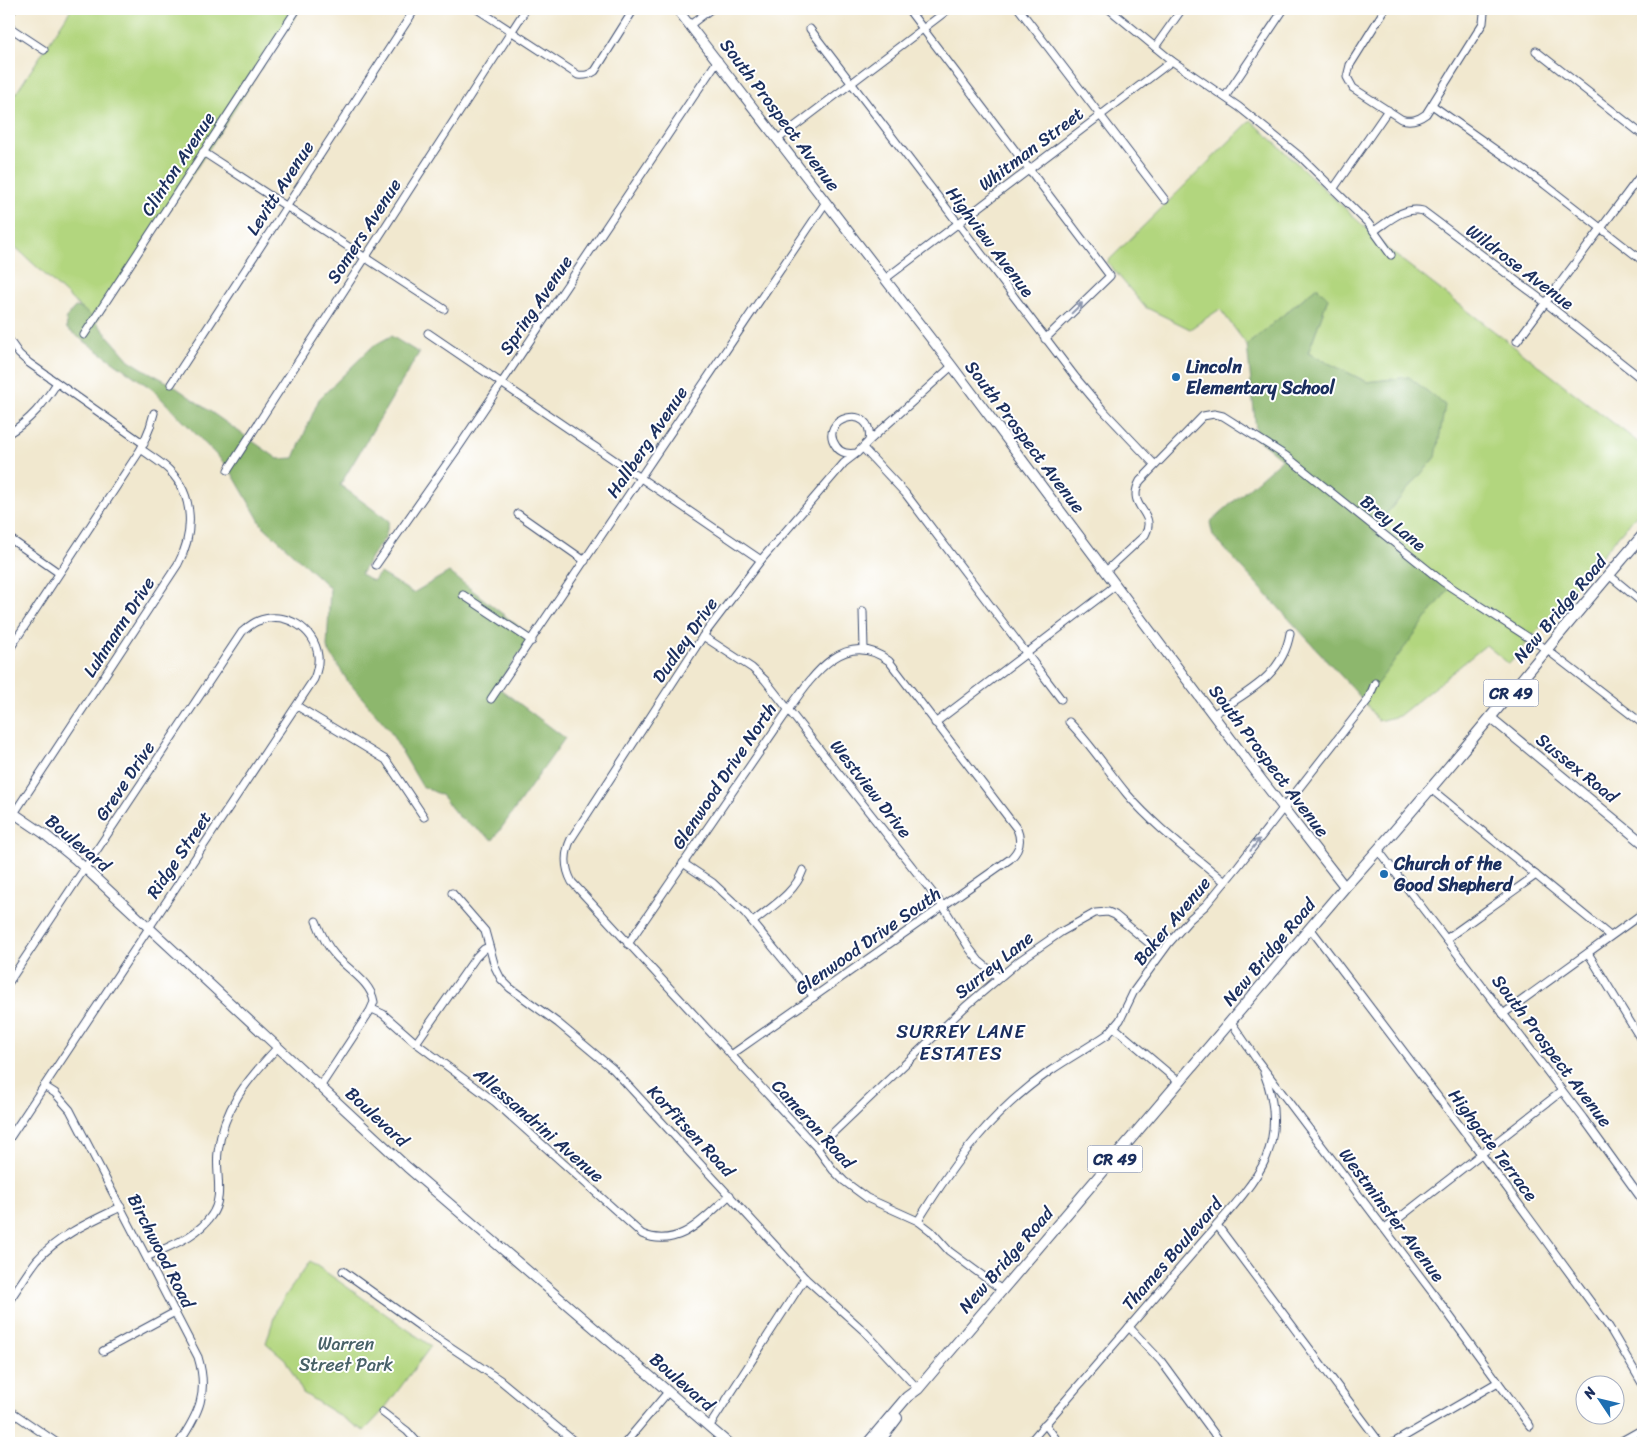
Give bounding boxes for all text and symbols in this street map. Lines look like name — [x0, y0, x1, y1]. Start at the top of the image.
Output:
street label: South Prospect Avenue — [711, 31, 849, 199]
street label: Whitman Street — [971, 98, 1091, 200]
street label: Clinton Avenue — [132, 105, 224, 223]
street label: Levitt Avenue — [237, 134, 323, 242]
street label: Somers Avenue — [318, 172, 410, 290]
street label: Highview Avenue — [937, 179, 1043, 305]
street label: Wildrose Avenue — [1459, 215, 1581, 319]
street label: Spring Avenue — [491, 248, 581, 362]
one-way arrow — [1071, 301, 1083, 314]
place label: Lincoln Elementary School — [1186, 351, 1335, 404]
street label: South Prospect Avenue — [956, 353, 1094, 521]
marker: Lincoln Elementary School — [1170, 371, 1182, 383]
street label: Hallberg Avenue — [598, 379, 696, 505]
street label: Brey Lane — [1353, 486, 1434, 560]
street label: New Bridge Road — [1505, 547, 1616, 670]
street label: Luhmann Drive — [74, 570, 164, 684]
street label: Dudley Drive — [644, 590, 726, 690]
street label: South Prospect Avenue — [1200, 677, 1338, 845]
road number: CR 49 — [1484, 680, 1538, 706]
street label: Glenwood Drive North — [663, 696, 785, 856]
street label: Sussex Road — [1528, 724, 1627, 813]
street label: Westview Drive — [822, 732, 920, 846]
street label: Greve Drive — [86, 734, 164, 828]
street label: Ridge Street — [138, 804, 220, 905]
street label: Boulevard — [38, 806, 119, 881]
one-way arrow — [1249, 839, 1260, 852]
place label: Church of the Good Shepherd — [1393, 848, 1514, 901]
marker: Church of the Good Shepherd — [1378, 868, 1390, 880]
street label: Baker Avenue — [1125, 869, 1219, 973]
street label: Glenwood Drive South — [788, 878, 948, 1004]
street label: New Bridge Road — [1214, 890, 1325, 1013]
street label: Surrey Lane — [947, 923, 1041, 1007]
street label: South Prospect Avenue — [1483, 967, 1621, 1135]
district label: SURREY LANE ESTATES — [896, 1015, 1026, 1070]
street label: Allessandrini Avenue — [466, 1058, 612, 1191]
street label: Cameron Road — [763, 1071, 864, 1178]
street label: Korfitsen Road — [639, 1077, 744, 1186]
street label: Boulevard — [337, 1079, 418, 1156]
street label: Highgate Terrace — [1440, 1082, 1546, 1209]
street label: Westminster Avenue — [1331, 1141, 1454, 1289]
road number: CR 49 — [1088, 1146, 1142, 1172]
street label: Birchwood Road — [118, 1188, 204, 1315]
street label: Thames Boulevard — [1113, 1189, 1232, 1318]
street label: New Bridge Road — [950, 1198, 1063, 1321]
park label: Warren Street Park — [299, 1328, 393, 1381]
street label: Boulevard — [642, 1344, 723, 1421]
north arrow — [1574, 1374, 1624, 1424]
text: N — [1576, 1381, 1603, 1405]

